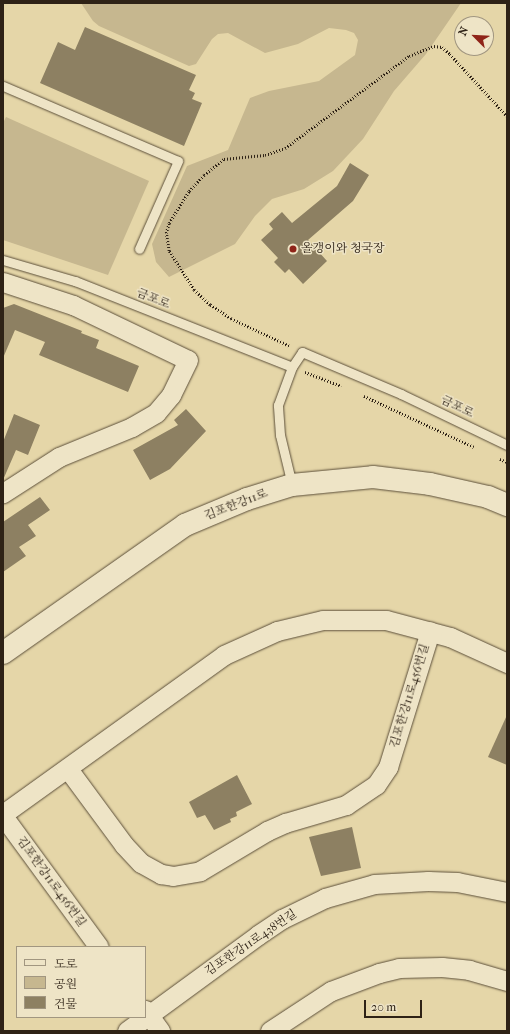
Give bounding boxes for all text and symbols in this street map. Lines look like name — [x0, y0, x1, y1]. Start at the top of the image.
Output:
north arrow — [454, 16, 494, 56]
text: N — [456, 25, 471, 38]
place label: 올갱이와 청국장 — [301, 242, 385, 256]
marker: 올갱이와 청국장 — [288, 244, 298, 254]
street label: 금포로 — [134, 286, 172, 312]
street label: 금포로 — [438, 393, 476, 421]
street label: 김포한강11로 — [202, 486, 270, 524]
street label: 김포한강11로456번길 — [387, 642, 433, 750]
street label: 김포한강11로456번길 — [13, 834, 89, 930]
street label: 김포한강11로438번길 — [202, 907, 300, 979]
legend — [16, 946, 146, 1018]
text: 도로 — [54, 957, 77, 971]
text: 공원 — [54, 977, 77, 991]
scale bar — [366, 992, 424, 1018]
text: 건물 — [54, 997, 77, 1011]
text: 20 m — [371, 1000, 396, 1014]

